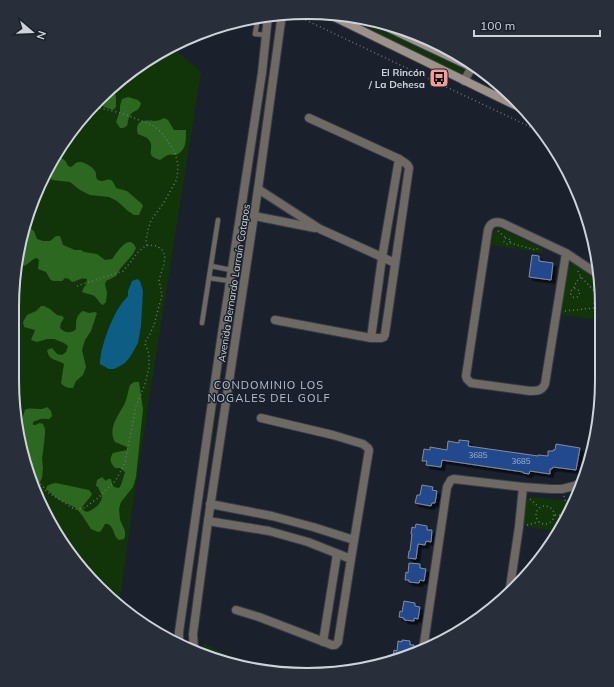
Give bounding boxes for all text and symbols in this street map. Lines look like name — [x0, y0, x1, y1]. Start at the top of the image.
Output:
north arrow — [12, 12, 52, 52]
scale bar — [474, 12, 600, 38]
text: 100 m — [480, 18, 515, 33]
text: N — [33, 29, 49, 41]
place label: El Rincón / La Dehesa — [368, 66, 425, 91]
bus stop icon: El Rincón / La Dehesa — [428, 67, 450, 89]
street label: Avenida Bernardo Larraín Cotapos — [215, 203, 253, 363]
district label: CONDOMINIO LOS NOGALES DEL GOLF — [207, 378, 331, 405]
house number: 3685 — [468, 450, 488, 460]
house number: 3685 — [511, 456, 531, 466]

